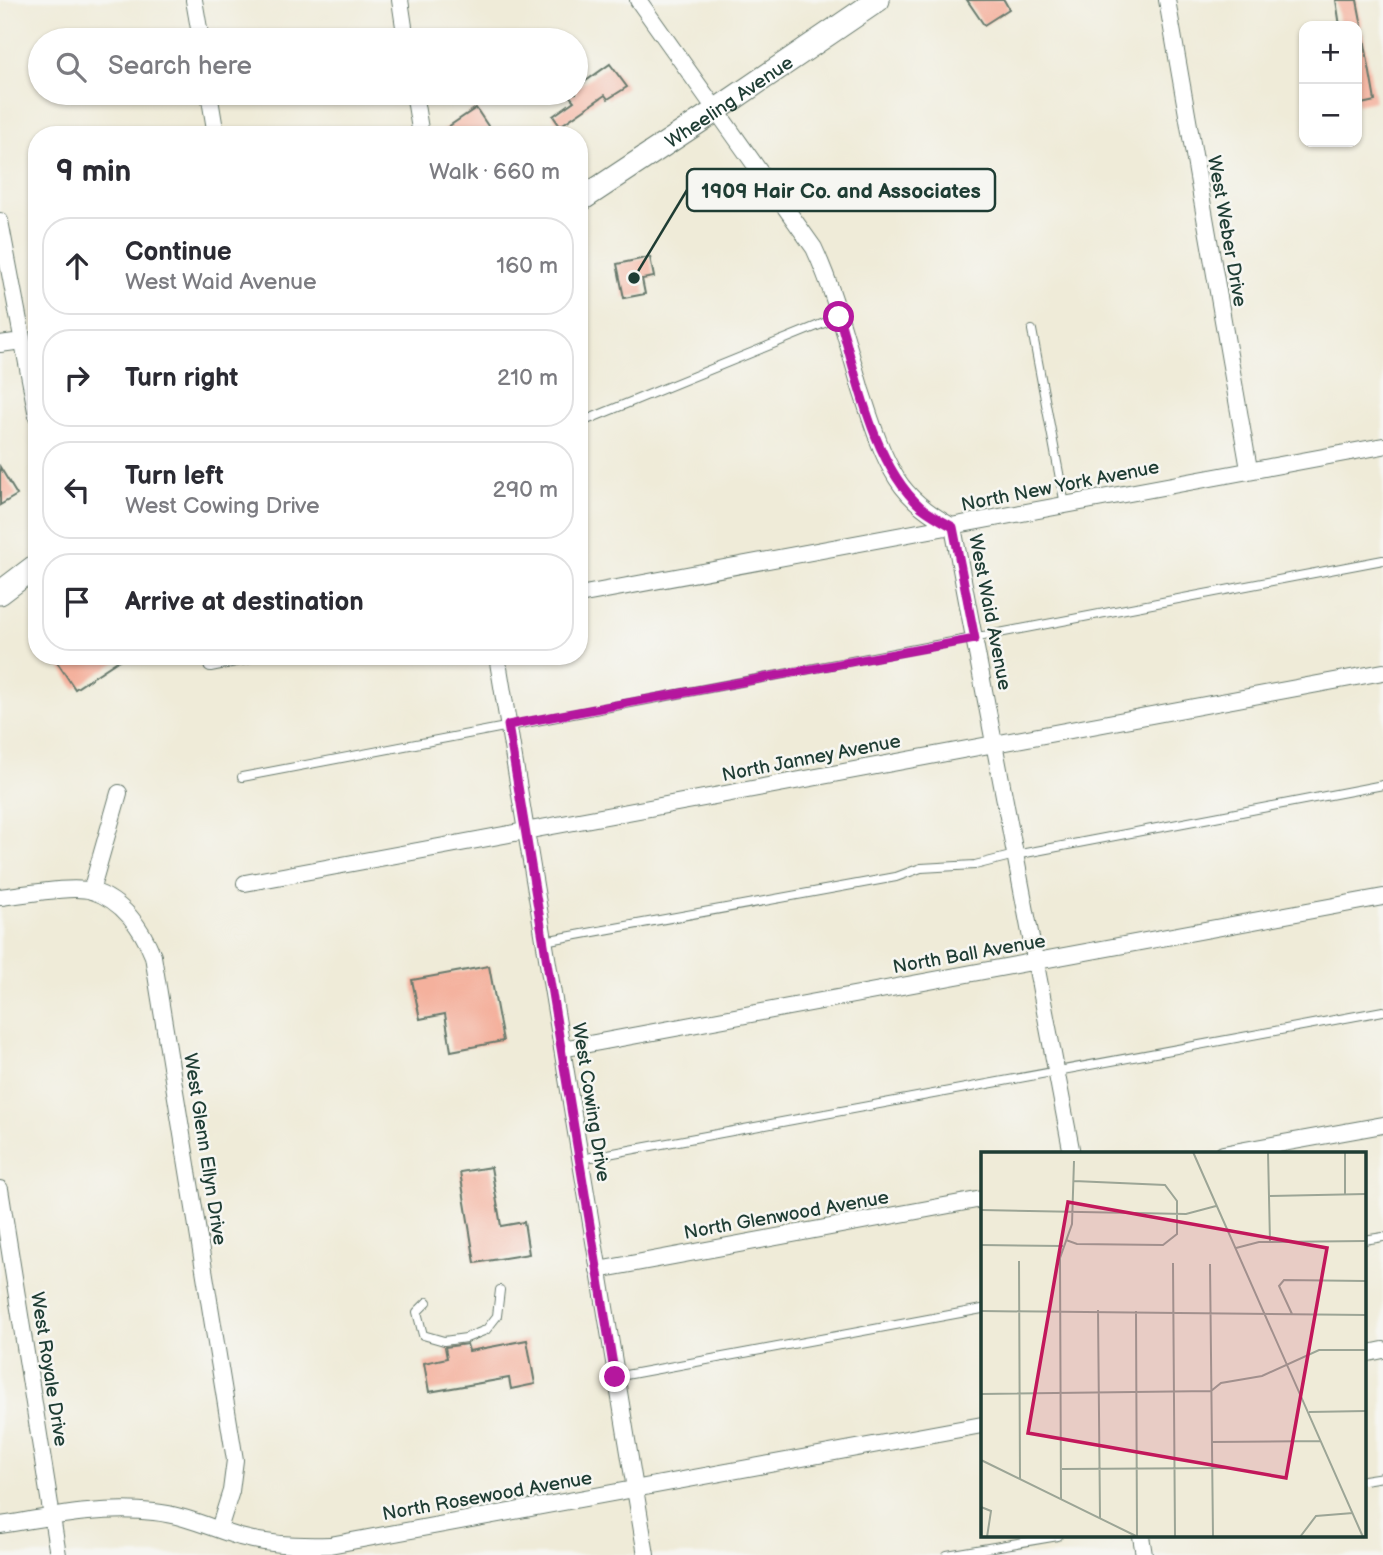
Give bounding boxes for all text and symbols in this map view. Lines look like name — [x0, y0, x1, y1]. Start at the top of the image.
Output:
map controls — [1299, 21, 1362, 147]
button: + — [1299, 21, 1362, 84]
search box — [28, 28, 588, 105]
icon: search — [52, 48, 90, 86]
text: Search here — [108, 51, 252, 82]
street label: Wheeling Avenue — [661, 51, 798, 154]
button: − — [1299, 84, 1362, 147]
text: 9 min — [56, 154, 131, 190]
street label: West Weber Drive — [1202, 154, 1251, 309]
text: Walk · 660 m — [429, 158, 560, 186]
callout: 1909 Hair Co. and Associates — [687, 169, 995, 211]
text: 1909 Hair Co. and Associates — [701, 179, 981, 204]
text: Continue — [125, 237, 232, 268]
icon: ahead — [58, 247, 96, 285]
text: 160 m — [496, 252, 558, 280]
text: West Waid Avenue — [125, 268, 317, 296]
route start — [823, 301, 854, 332]
icon: right — [58, 359, 96, 397]
text: Turn right — [125, 363, 238, 394]
text: 210 m — [497, 364, 558, 392]
street label: North New York Avenue — [959, 456, 1161, 517]
text: Turn left — [125, 461, 224, 492]
icon: left — [58, 471, 96, 509]
text: 290 m — [492, 476, 558, 504]
text: West Cowing Drive — [125, 492, 320, 520]
street label: West Waid Avenue — [963, 532, 1016, 692]
icon: arrive — [58, 583, 96, 621]
text: Arrive at destination — [125, 587, 364, 618]
street label: North Janney Avenue — [720, 730, 903, 787]
street label: North Ball Avenue — [891, 930, 1047, 979]
street label: West Cowing Drive — [567, 1021, 614, 1183]
street label: West Glenn Ellyn Drive — [178, 1052, 231, 1247]
inset map — [981, 1152, 1366, 1538]
street label: North Glenwood Avenue — [682, 1186, 891, 1245]
street label: West Royale Drive — [25, 1290, 72, 1448]
route end — [599, 1361, 630, 1392]
street label: North Rosewood Avenue — [381, 1467, 594, 1526]

